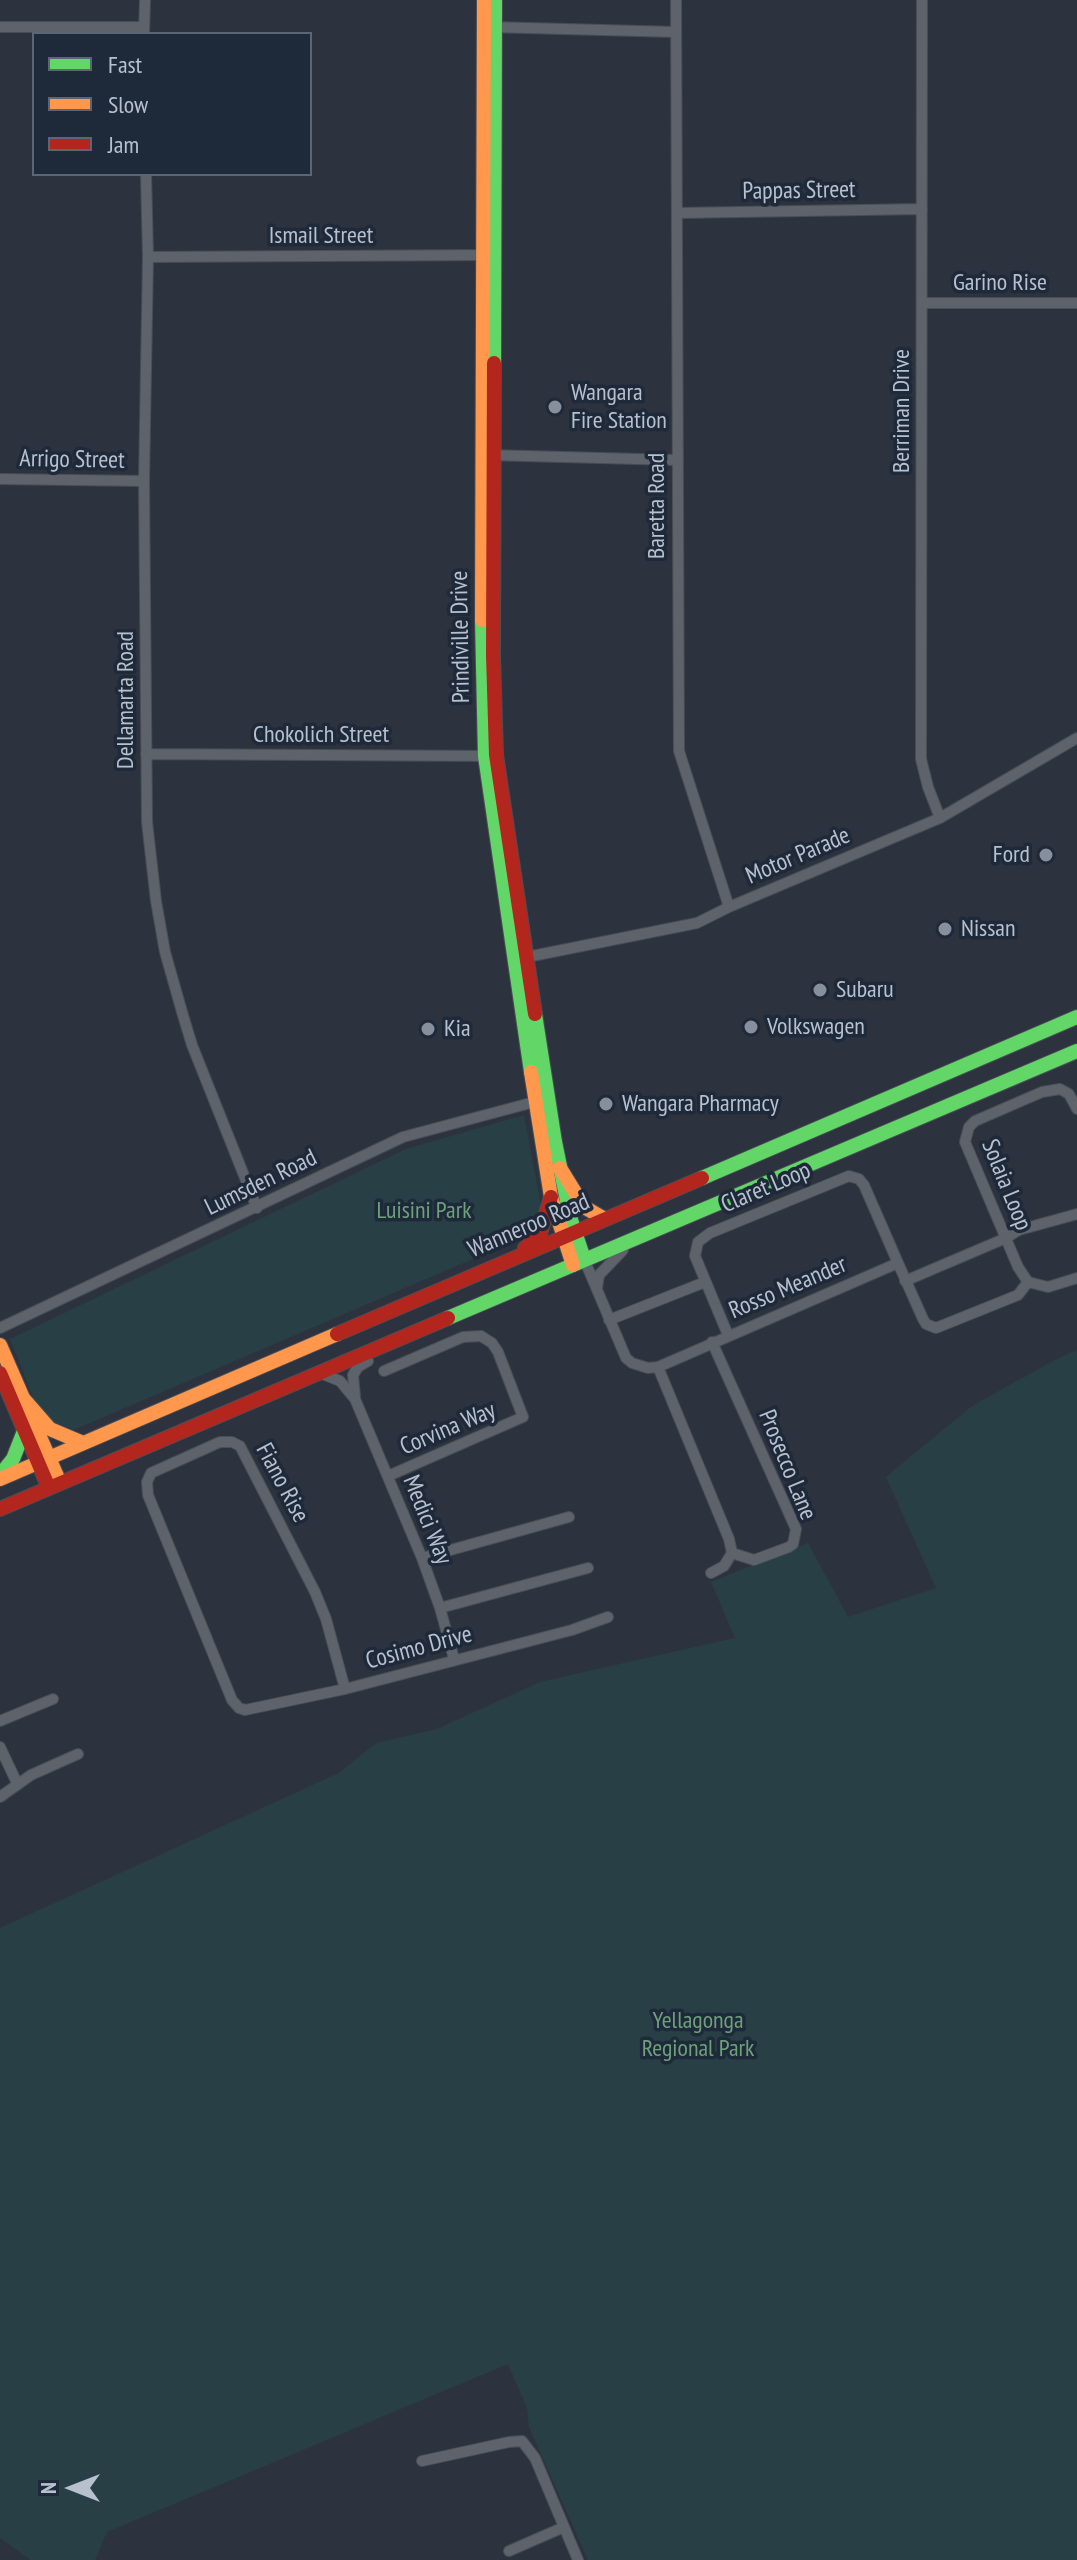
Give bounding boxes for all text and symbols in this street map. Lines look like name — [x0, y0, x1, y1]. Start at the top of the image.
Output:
legend — [32, 32, 312, 176]
text: Fast — [108, 49, 142, 80]
text: Slow — [108, 89, 148, 120]
text: Jam — [108, 129, 139, 160]
street label: Pappas Street — [742, 176, 856, 206]
street label: Ismail Street — [269, 222, 373, 250]
street label: Garino Rise — [953, 269, 1047, 297]
street label: Berriman Drive — [888, 349, 916, 473]
place label: Wangara Fire Station — [571, 379, 667, 435]
marker: Wangara Fire Station — [546, 398, 564, 416]
street label: Arrigo Street — [19, 445, 125, 475]
street label: Baretta Road — [643, 453, 671, 559]
street label: Prindiville Drive — [445, 571, 477, 703]
street label: Dellamarta Road — [112, 631, 140, 769]
street label: Chokolich Street — [253, 721, 389, 749]
street label: Motor Parade — [742, 821, 854, 891]
place label: Ford — [993, 841, 1030, 869]
marker: Ford — [1037, 846, 1055, 864]
place label: Nissan — [961, 915, 1015, 943]
marker: Nissan — [936, 920, 954, 938]
place label: Subaru — [836, 976, 894, 1004]
marker: Subaru — [811, 981, 829, 999]
place label: Volkswagen — [767, 1013, 865, 1041]
place label: Kia — [444, 1015, 471, 1043]
marker: Volkswagen — [742, 1018, 760, 1036]
marker: Kia — [419, 1020, 437, 1038]
place label: Wangara Pharmacy — [622, 1090, 779, 1118]
marker: Wangara Pharmacy — [597, 1095, 615, 1113]
street label: Solaia Loop — [975, 1135, 1037, 1235]
street label: Lumsden Road — [200, 1144, 322, 1222]
street label: Claret Loop — [717, 1156, 815, 1220]
street label: Wanneroo Road — [464, 1187, 594, 1265]
park label: Luisini Park — [376, 1197, 472, 1225]
street label: Rosso Meander — [725, 1250, 851, 1326]
street label: Corvina Way — [396, 1396, 500, 1462]
street label: Prosecco Lane — [752, 1406, 822, 1524]
street label: Fiano Rise — [249, 1439, 315, 1527]
street label: Medici Way — [396, 1471, 458, 1569]
street label: Cosimo Drive — [363, 1620, 475, 1676]
park label: Yellagonga Regional Park — [642, 2007, 754, 2063]
north arrow — [32, 2448, 112, 2528]
text: N — [34, 2482, 62, 2494]

